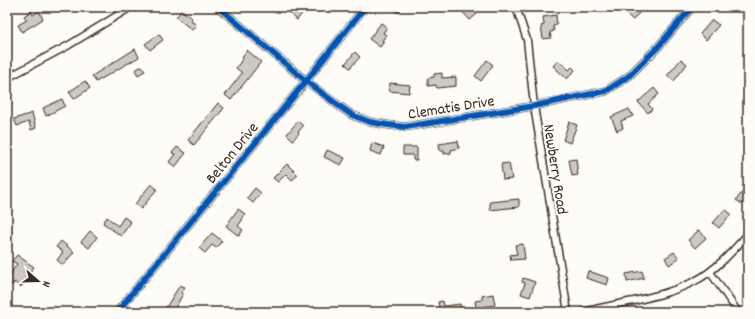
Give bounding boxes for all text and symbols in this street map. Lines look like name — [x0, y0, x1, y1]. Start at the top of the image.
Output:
street label: Clematis Drive — [406, 90, 496, 127]
street label: Belton Drive — [201, 118, 265, 189]
street label: Newberry Road — [536, 123, 573, 216]
north arrow — [18, 261, 58, 301]
text: N — [37, 278, 54, 290]

